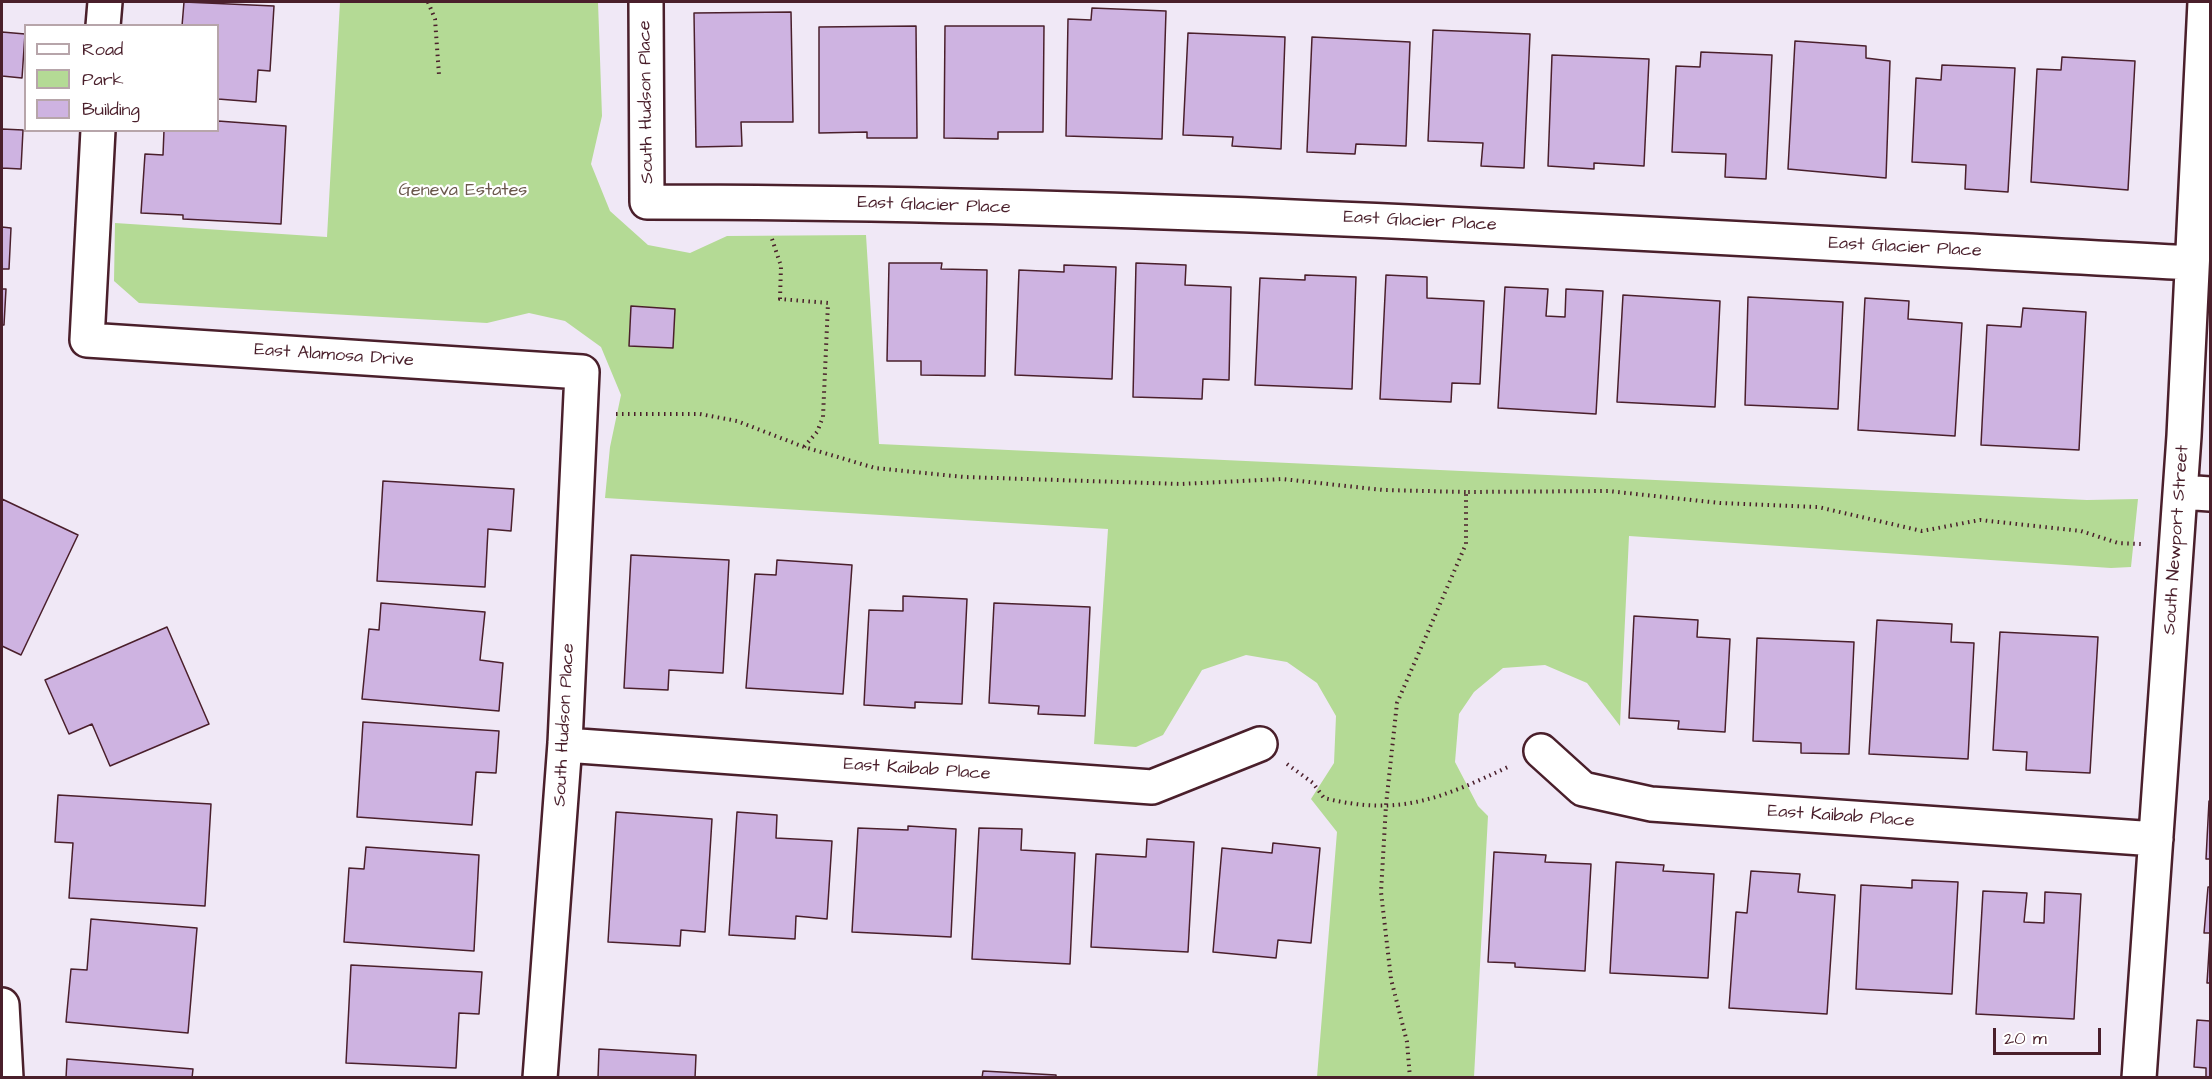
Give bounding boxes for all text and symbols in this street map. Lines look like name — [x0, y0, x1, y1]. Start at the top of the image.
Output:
street label: South Hudson Place — [635, 20, 659, 184]
legend — [24, 24, 219, 132]
text: Road — [82, 37, 123, 62]
text: Park — [82, 67, 124, 92]
text: Building — [82, 97, 140, 122]
park label: Geneva Estates — [399, 180, 527, 202]
street label: East Glacier Place — [857, 193, 1011, 219]
street label: East Glacier Place — [1343, 207, 1497, 237]
street label: East Glacier Place — [1828, 233, 1982, 263]
street label: East Alamosa Drive — [254, 340, 414, 372]
street label: South Newport Street — [2160, 445, 2194, 635]
street label: South Hudson Place — [550, 643, 580, 807]
street label: East Kaibab Place — [843, 754, 991, 786]
street label: East Kaibab Place — [1767, 801, 1915, 833]
scale bar — [1996, 1016, 2104, 1054]
text: 20 m — [2004, 1026, 2047, 1051]

